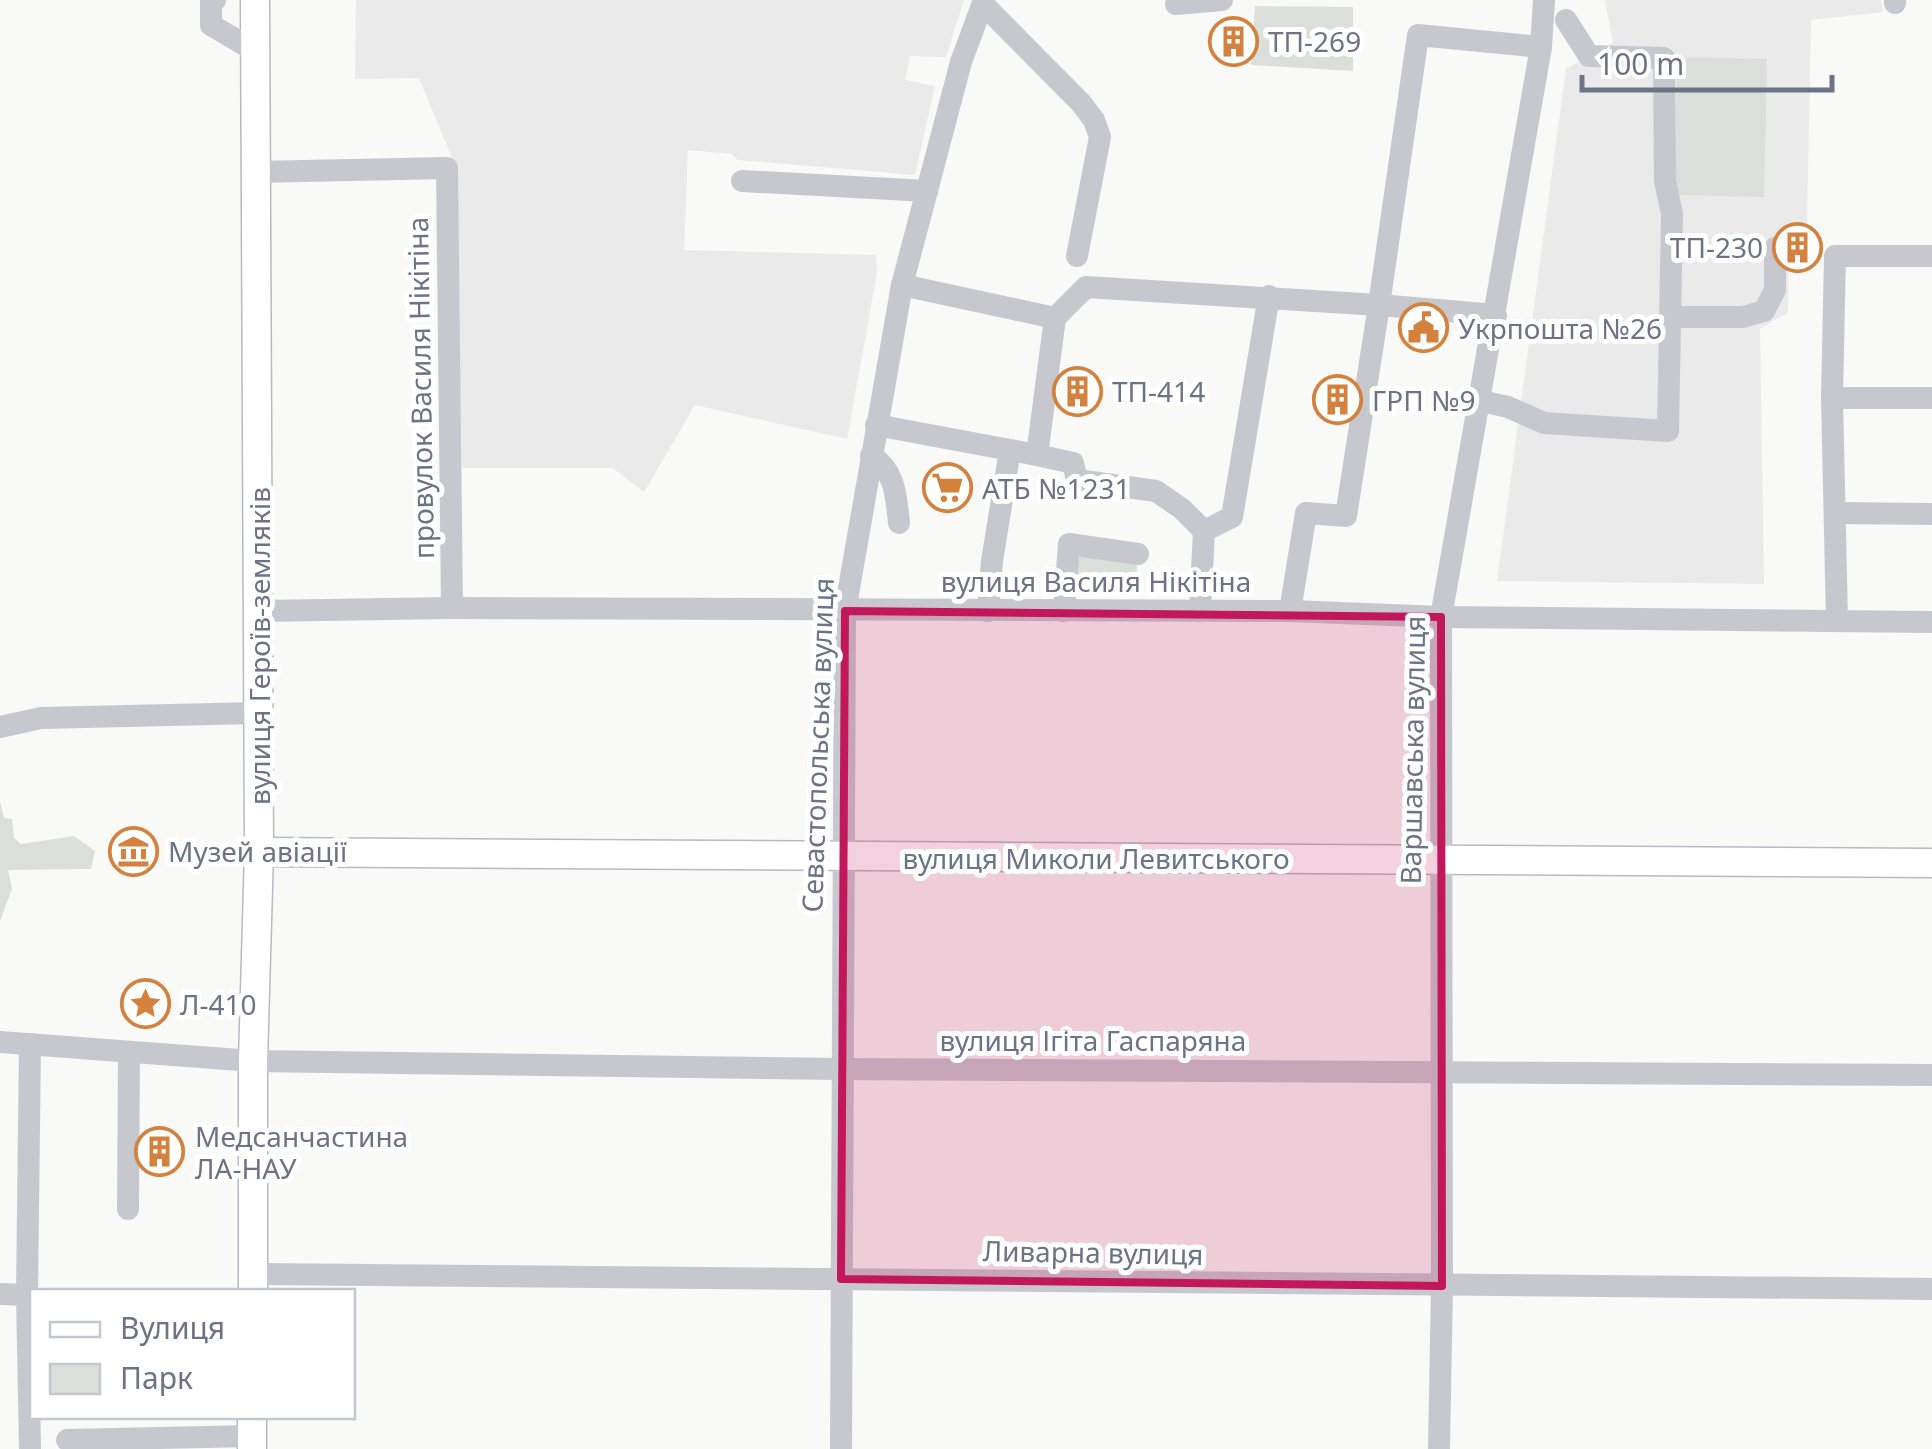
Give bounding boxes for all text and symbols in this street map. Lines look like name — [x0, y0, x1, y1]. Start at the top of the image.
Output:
building icon: ТП-269 — [1207, 15, 1259, 67]
place label: ТП-269 — [1268, 22, 1361, 60]
scale bar — [1582, 30, 1832, 92]
text: 100 m — [1597, 43, 1684, 84]
street label: провулок Василя Нікітіна — [398, 217, 442, 559]
building icon: ТП-230 — [1772, 221, 1824, 273]
place label: ТП-230 — [1670, 228, 1763, 266]
public building icon: Укрпошта №26 — [1397, 302, 1449, 354]
place label: Укрпошта №26 — [1458, 309, 1662, 347]
building icon: ТП-414 — [1051, 365, 1103, 417]
place label: ТП-414 — [1112, 372, 1205, 410]
building icon: ГРП №9 — [1311, 374, 1363, 426]
place label: ГРП №9 — [1372, 381, 1476, 419]
supermarket icon: АТБ №1231 — [921, 462, 973, 514]
place label: АТБ №1231 — [982, 469, 1131, 507]
street label: вулиця Героїв-земляків — [240, 487, 278, 805]
street label: вулиця Василя Нікітіна — [941, 562, 1251, 600]
street label: Севастопольська вулиця — [792, 577, 842, 913]
street label: Варшавська вулиця — [1391, 615, 1433, 885]
museum icon: Музей авіації — [107, 825, 159, 877]
place label: Музей авіації — [168, 832, 347, 870]
street label: вулиця Миколи Левитського — [902, 839, 1290, 877]
place icon: Л-410 — [119, 978, 171, 1030]
place label: Л-410 — [180, 985, 257, 1023]
street label: вулиця Ігіта Гаспаряна — [940, 1021, 1246, 1059]
place label: Медсанчастина ЛА-НАУ — [195, 1117, 408, 1187]
building icon: Медсанчастина ЛА-НАУ — [134, 1126, 186, 1178]
street label: Ливарна вулиця — [982, 1231, 1204, 1273]
legend — [30, 1289, 355, 1419]
text: Вулиця — [120, 1307, 225, 1348]
text: Парк — [120, 1357, 193, 1398]

